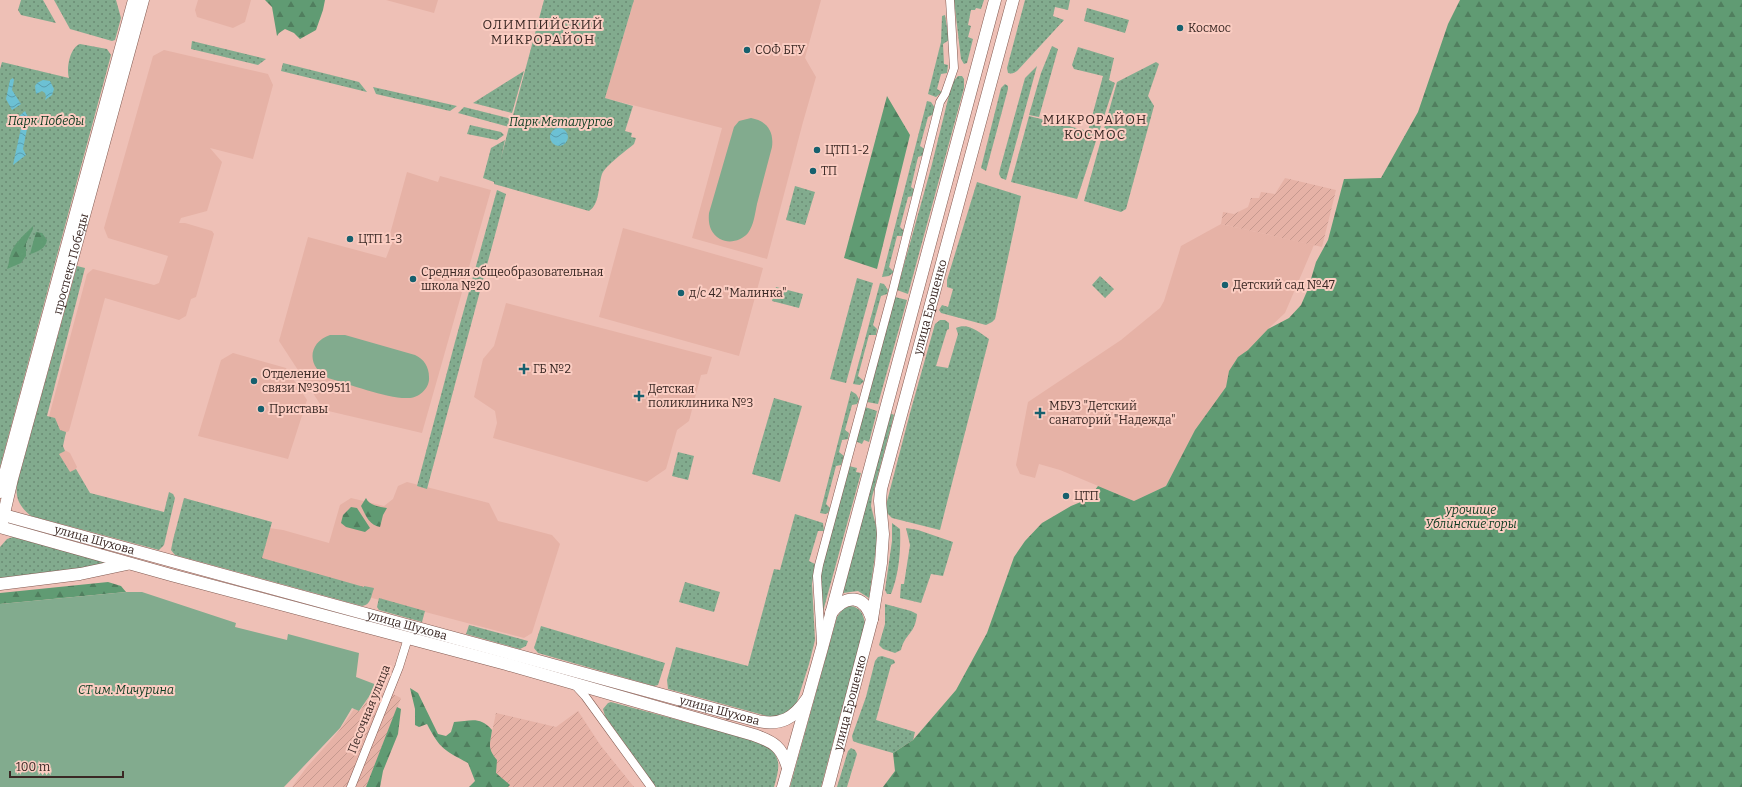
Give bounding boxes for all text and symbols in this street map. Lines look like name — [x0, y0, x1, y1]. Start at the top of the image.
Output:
district label: ОЛИМПИЙСКИЙ МИКРОРАЙОН — [482, 17, 604, 47]
place label: Космос — [1188, 21, 1231, 35]
marker: Космос — [1175, 23, 1185, 33]
place label: СОФ БГУ — [755, 43, 806, 57]
marker: СОФ БГУ — [742, 45, 752, 55]
district label: МИКРОРАЙОН КОСМОС — [1043, 112, 1147, 142]
park label: Парк Победы — [8, 114, 84, 128]
park label: Парк Металургов — [509, 115, 613, 129]
place label: ЦТП 1-2 — [825, 143, 869, 157]
marker: ЦТП 1-2 — [812, 145, 822, 155]
place label: ТП — [821, 164, 837, 178]
marker: ТП — [808, 166, 818, 176]
street label: проспект Победы — [50, 212, 91, 316]
place label: ЦТП 1-3 — [358, 232, 402, 246]
marker: ЦТП 1-3 — [345, 234, 355, 244]
street label: улица Ерошенко — [910, 258, 950, 357]
place label: Средняя общеобразовательная школа №20 — [421, 265, 604, 293]
marker: Средняя общеобразовательная школа №20 — [408, 274, 418, 284]
place label: Детский сад №47 — [1233, 278, 1335, 292]
marker: Детский сад №47 — [1220, 280, 1230, 290]
place label: д/с 42 "Малинка" — [689, 286, 787, 300]
marker: д/с 42 "Малинка" — [676, 288, 686, 298]
place label: ГБ №2 — [533, 362, 571, 376]
marker: ГБ №2 — [518, 363, 530, 375]
place label: Отделение связи №309511 — [262, 367, 350, 395]
marker: Отделение связи №309511 — [249, 376, 259, 386]
place label: Детская поликлиника №3 — [648, 382, 754, 410]
marker: Детская поликлиника №3 — [633, 390, 645, 402]
place label: МБУЗ "Детский санаторий "Надежда" — [1049, 399, 1176, 427]
place label: Приставы — [269, 402, 329, 416]
marker: Приставы — [256, 404, 266, 414]
marker: МБУЗ "Детский санаторий "Надежда" — [1034, 407, 1046, 419]
place label: ЦТП — [1074, 489, 1099, 503]
marker: ЦТП — [1061, 491, 1071, 501]
park label: урочище Ублинские горы — [1425, 503, 1517, 531]
street label: улица Шухова — [52, 522, 137, 558]
street label: улица Шухова — [364, 607, 449, 643]
street label: улица Ерошенко — [831, 654, 869, 753]
street label: Песочная улица — [345, 662, 393, 755]
park label: СТ им. Мичурина — [78, 683, 174, 697]
street label: улица Шухова — [677, 693, 762, 728]
scale bar — [10, 753, 123, 779]
text: 100 m — [16, 760, 51, 774]

